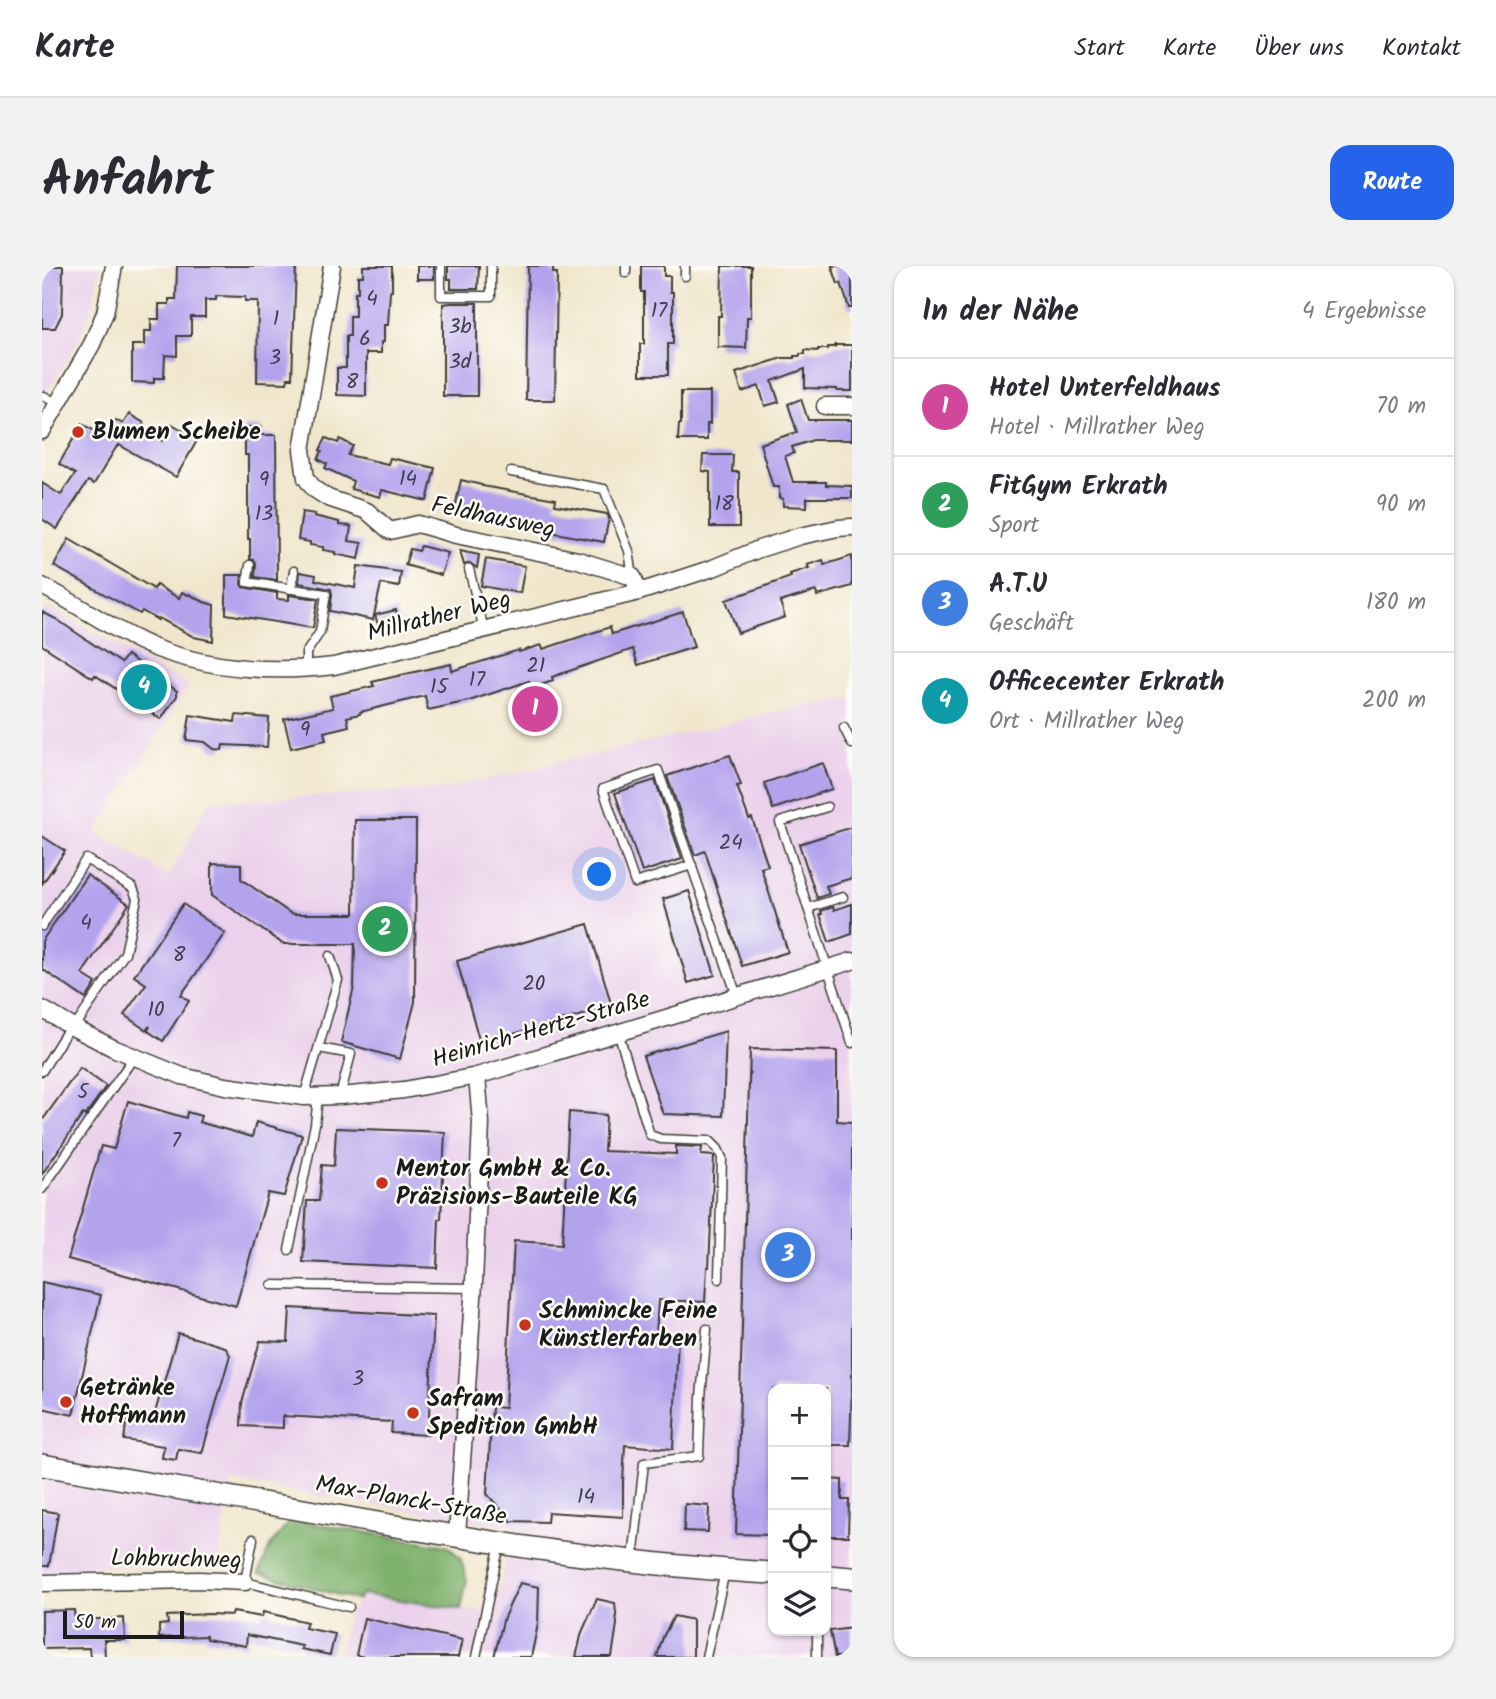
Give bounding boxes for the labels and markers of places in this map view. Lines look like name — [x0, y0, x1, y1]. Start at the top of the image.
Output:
place label: Blumen Scheibe — [92, 413, 261, 452]
marker: Blumen Scheibe — [70, 424, 86, 440]
pin: 4 — [121, 661, 167, 713]
pin: 1 — [512, 683, 558, 735]
pin: 2 — [362, 903, 408, 955]
place label: Mentor GmbH & Co. Präzisions-Bauteile KG — [396, 1150, 637, 1217]
marker: Mentor GmbH & Co. Präzisions-Bauteile KG — [374, 1175, 390, 1191]
pin: 3 — [765, 1229, 811, 1281]
place label: Schmincke Feine Künstlerfarben — [539, 1292, 717, 1359]
marker: Schmincke Feine Künstlerfarben — [517, 1317, 533, 1333]
place label: Getränke Hoffmann — [80, 1369, 186, 1436]
place label: Safram Spedition GmbH — [427, 1380, 598, 1447]
marker: Getränke Hoffmann — [58, 1394, 74, 1410]
marker: Safram Spedition GmbH — [405, 1405, 421, 1421]

